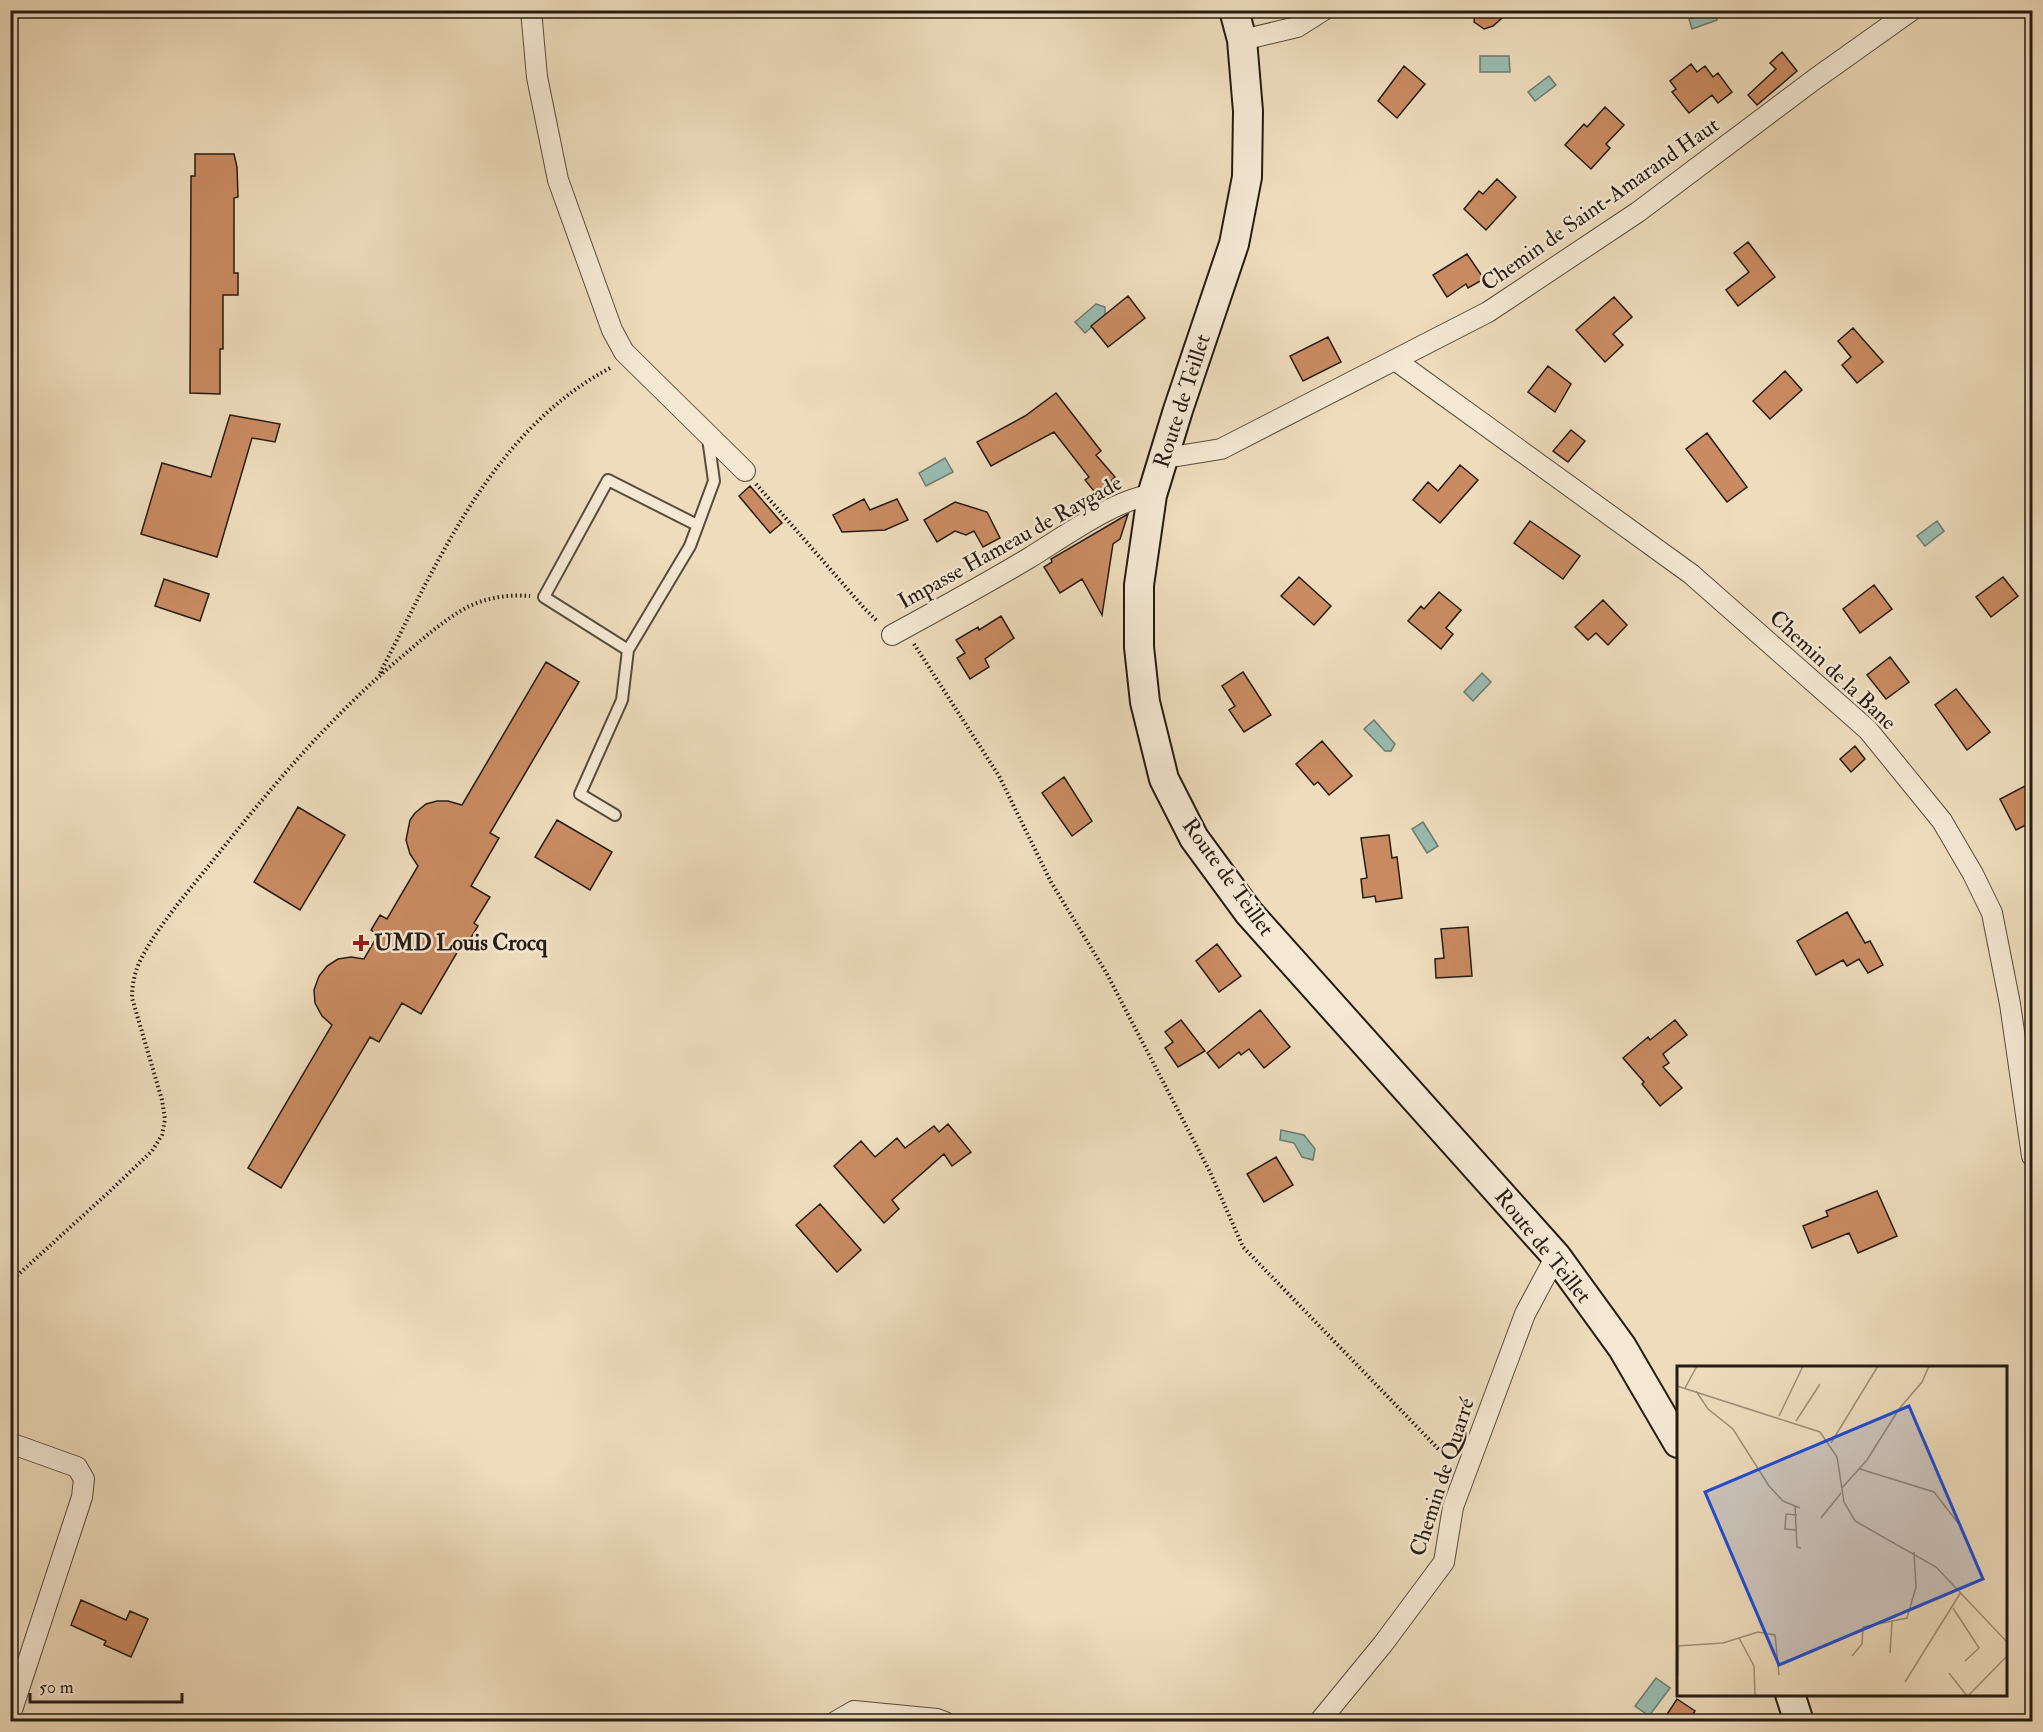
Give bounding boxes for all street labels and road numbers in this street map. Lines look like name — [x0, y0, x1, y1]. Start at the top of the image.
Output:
street label: Chemin de Saint-Amarand Haut — [1475, 111, 1725, 297]
street label: Route de Teillet — [1147, 331, 1217, 471]
street label: Impasse Hameau de Raygade — [893, 469, 1127, 616]
street label: Chemin de la Bane — [1764, 604, 1902, 736]
street label: Route de Teillet — [1176, 812, 1280, 942]
street label: Route de Teillet — [1488, 1183, 1598, 1309]
street label: Chemin de Quarré — [1403, 1393, 1481, 1560]

